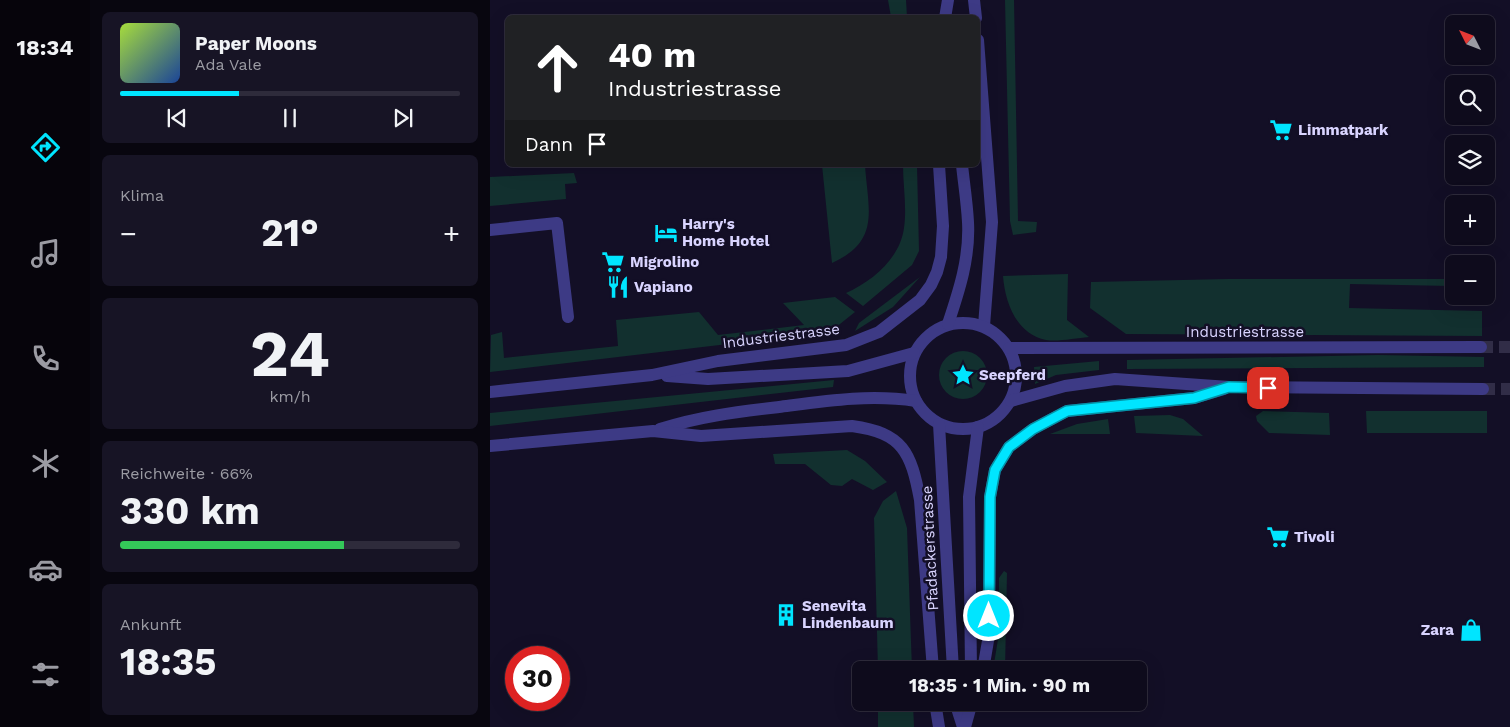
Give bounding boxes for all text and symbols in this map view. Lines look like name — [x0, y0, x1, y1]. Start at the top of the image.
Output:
north arrow — [1445, 15, 1495, 65]
map controls — [1445, 15, 1495, 305]
text: Paper Moons — [195, 32, 317, 55]
text: 40 m — [608, 34, 696, 76]
text: 18:34 — [16, 35, 74, 60]
icon: ahead — [525, 35, 590, 100]
text: Ada Vale — [195, 55, 262, 74]
button: search — [1445, 75, 1495, 125]
text: Industriestrasse — [608, 76, 782, 101]
icon: previous — [163, 104, 191, 132]
icon: pause — [276, 104, 304, 132]
icon: next — [389, 104, 417, 132]
supermarket icon: Limmatpark — [1268, 117, 1294, 143]
place label: Limmatpark — [1298, 121, 1389, 139]
icon: directions — [28, 130, 63, 165]
icon: arrive — [583, 130, 611, 158]
text: Dann — [525, 133, 573, 156]
button: layers — [1445, 135, 1495, 185]
text: Klima — [120, 186, 164, 205]
button: + — [1445, 195, 1495, 245]
text: 21° — [261, 211, 319, 255]
place label: Harry's Home Hotel — [682, 215, 769, 250]
text: − — [120, 217, 137, 250]
text: + — [443, 217, 460, 250]
hotel icon: Harry's Home Hotel — [653, 220, 679, 246]
icon: music — [28, 236, 63, 271]
supermarket icon: Migrolino — [600, 249, 626, 275]
place label: Migrolino — [630, 253, 699, 271]
button: − — [1445, 255, 1495, 305]
restaurant icon: Vapiano — [605, 274, 631, 300]
place label: Vapiano — [634, 278, 693, 296]
text: 24 — [250, 316, 330, 392]
street label: Industriestrasse — [721, 320, 841, 352]
street label: Industriestrasse — [1186, 323, 1304, 341]
icon: phone — [28, 341, 63, 376]
place icon: Seepferd — [950, 362, 976, 388]
place label: Seepferd — [979, 366, 1046, 384]
pin — [1247, 367, 1289, 409]
icon: arrive — [1254, 374, 1282, 402]
text: km/h — [269, 387, 311, 406]
icon: climate — [28, 446, 63, 481]
text: Reichweite · 66% — [120, 464, 253, 483]
street label: Pfadackerstrasse — [918, 485, 942, 611]
text: 330 km — [120, 489, 260, 533]
supermarket icon: Tivoli — [1265, 524, 1291, 550]
place label: Tivoli — [1294, 528, 1335, 546]
icon: car — [28, 552, 63, 587]
position arrow — [962, 589, 1014, 641]
place label: Senevita Lindenbaum — [802, 597, 894, 632]
building icon: Senevita Lindenbaum — [773, 602, 799, 628]
text: Ankunft — [120, 615, 181, 634]
shop icon: Zara — [1458, 617, 1484, 643]
place label: Zara — [1421, 621, 1454, 639]
text: 18:35 — [120, 640, 216, 684]
speed limit sign: 30 — [505, 646, 570, 711]
icon: filters — [28, 657, 63, 692]
text: 18:35 · 1 Min. · 90 m — [909, 674, 1090, 697]

